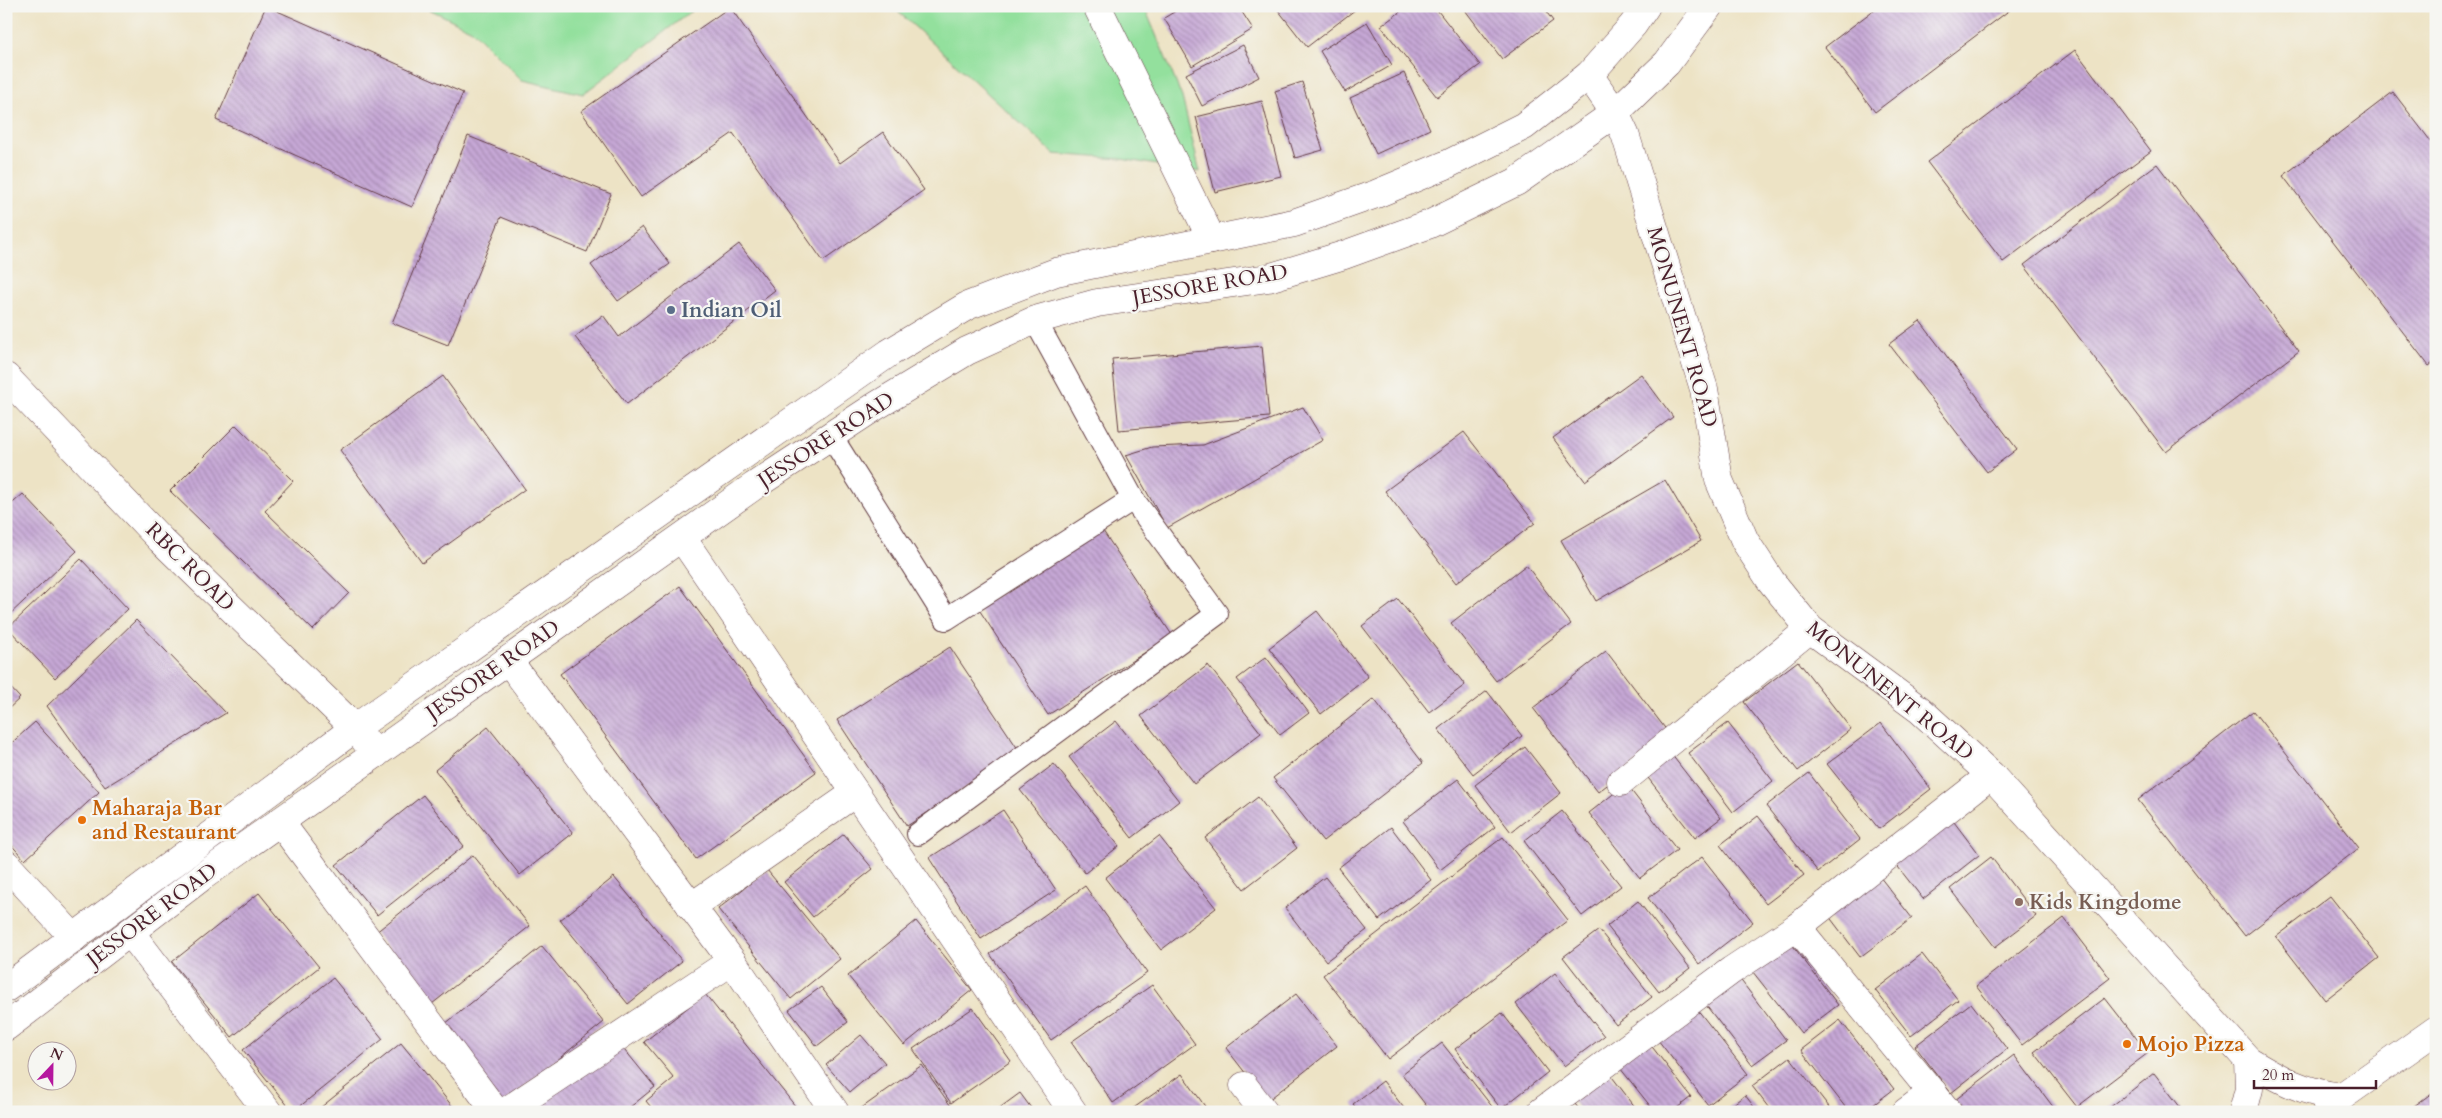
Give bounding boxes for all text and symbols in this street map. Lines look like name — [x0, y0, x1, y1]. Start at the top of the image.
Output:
street label: MONUNENT ROAD — [1639, 223, 1725, 431]
street label: JESSORE ROAD — [1127, 257, 1290, 313]
place label: Indian Oil — [681, 296, 782, 325]
marker: Indian Oil — [665, 304, 677, 316]
street label: JESSORE ROAD — [750, 385, 900, 497]
street label: RBC ROAD — [139, 516, 241, 618]
street label: JESSORE ROAD — [418, 613, 566, 729]
street label: MONUNENT ROAD — [1800, 614, 1980, 768]
place label: Maharaja Bar and Restaurant — [92, 794, 237, 847]
marker: Maharaja Bar and Restaurant — [76, 814, 88, 826]
street label: JESSORE ROAD — [78, 856, 223, 976]
place label: Kids Kingdome — [2029, 888, 2182, 917]
marker: Kids Kingdome — [2013, 896, 2025, 908]
place label: Mojo Pizza — [2137, 1030, 2245, 1059]
marker: Mojo Pizza — [2121, 1038, 2133, 1050]
north arrow — [28, 1040, 78, 1090]
text: N — [47, 1043, 66, 1065]
scale bar — [2254, 1058, 2377, 1090]
text: 20 m — [2262, 1065, 2294, 1085]

